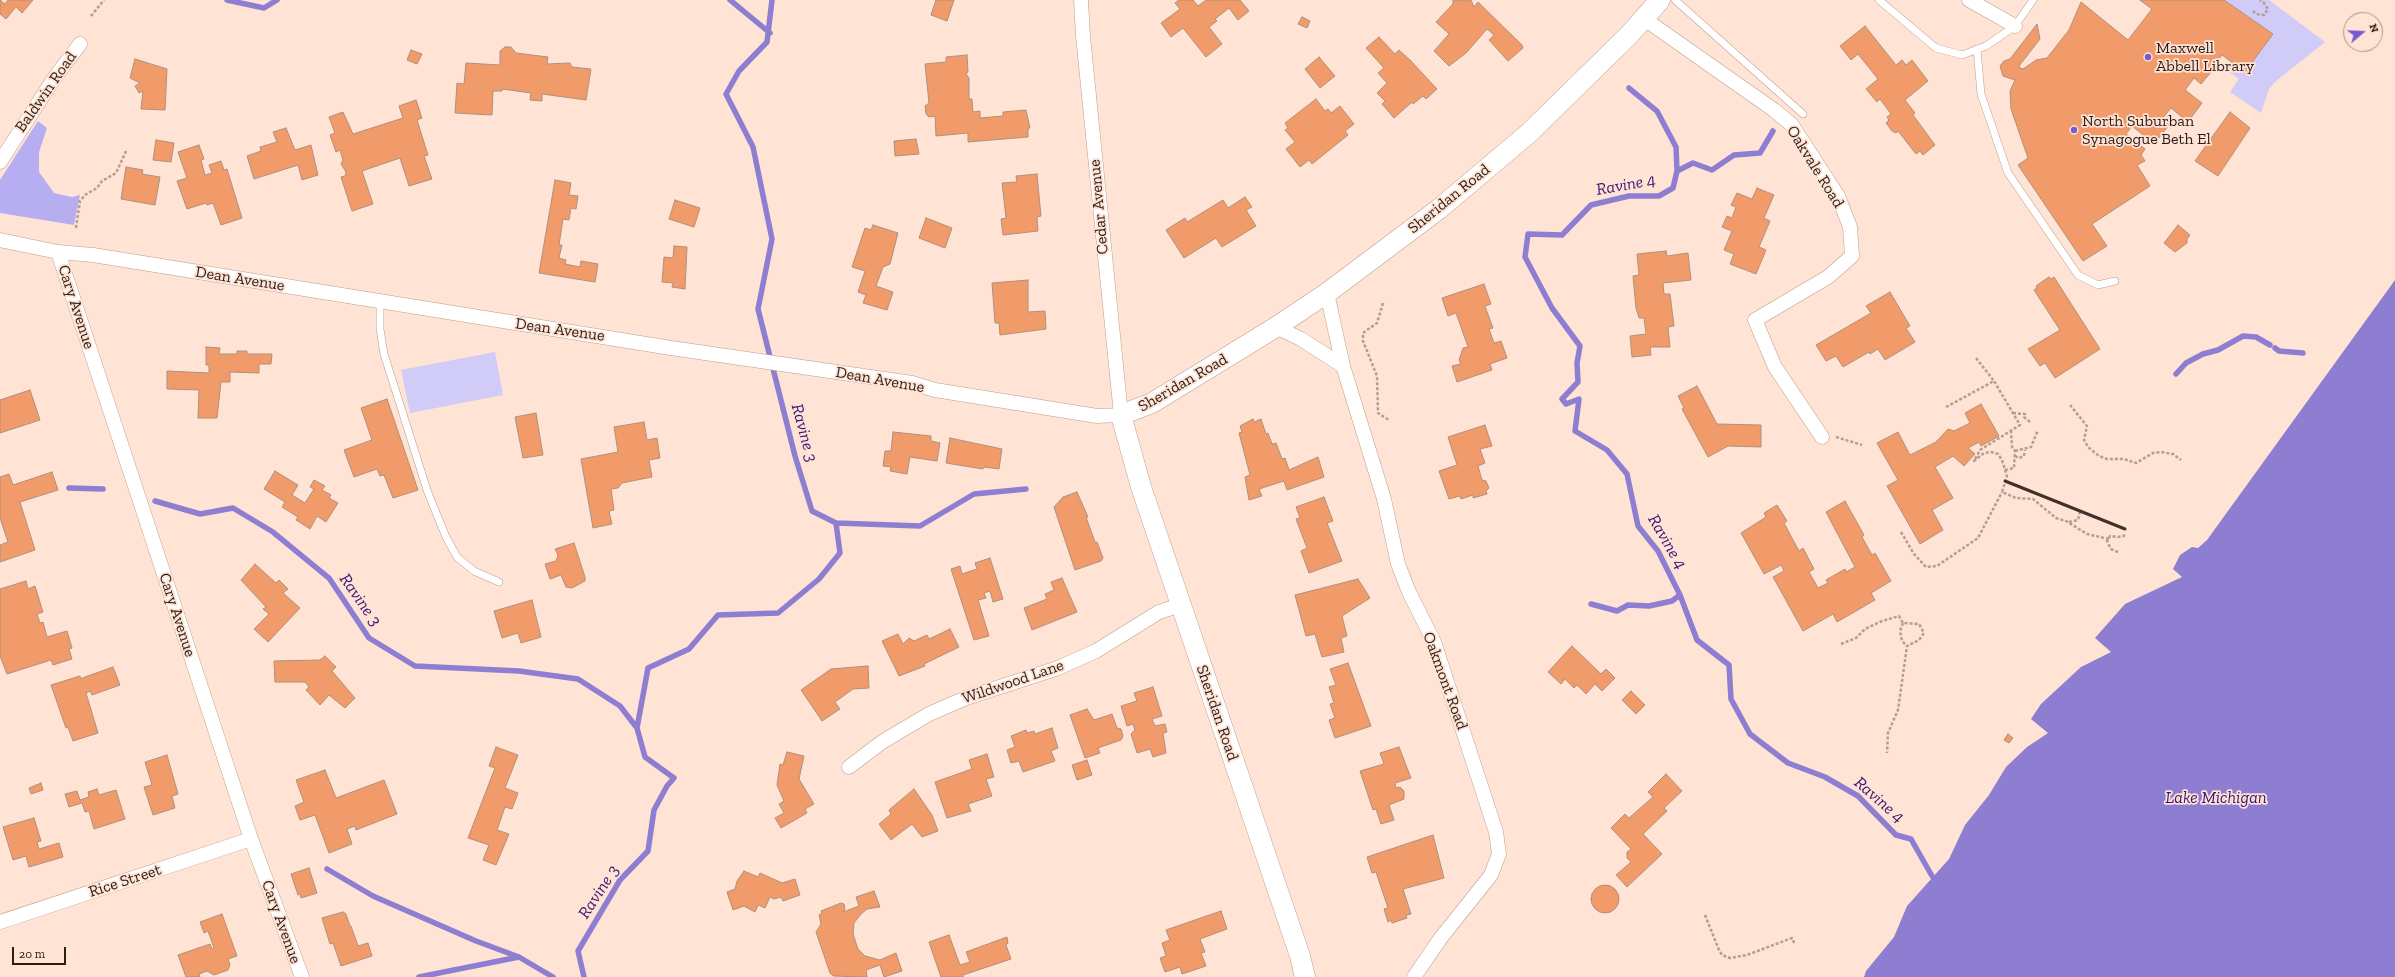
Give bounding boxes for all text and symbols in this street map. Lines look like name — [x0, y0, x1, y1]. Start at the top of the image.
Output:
north arrow — [2343, 12, 2383, 52]
text: N — [2366, 22, 2381, 34]
place label: Maxwell Abbell Library — [2156, 38, 2254, 76]
street label: Baldwin Road — [11, 48, 81, 136]
marker: Maxwell Abbell Library — [2143, 52, 2153, 62]
place label: North Suburban Synagogue Beth El — [2082, 111, 2211, 149]
street label: Oakvale Road — [1782, 122, 1848, 212]
marker: North Suburban Synagogue Beth El — [2069, 125, 2079, 135]
street label: Cedar Avenue — [1085, 159, 1113, 255]
street label: Sheridan Road — [1404, 160, 1494, 238]
water label: Ravine 4 — [1595, 170, 1657, 200]
street label: Dean Avenue — [194, 262, 286, 296]
street label: Cary Avenue — [53, 263, 99, 351]
street label: Dean Avenue — [514, 314, 606, 346]
street label: Sheridan Road — [1135, 350, 1231, 416]
street label: Dean Avenue — [834, 363, 926, 397]
water label: Ravine 3 — [786, 402, 822, 464]
water label: Ravine 4 — [1643, 511, 1691, 573]
water label: Ravine 3 — [335, 570, 385, 630]
street label: Cary Avenue — [154, 571, 200, 659]
street label: Oakmont Road — [1418, 629, 1472, 733]
street label: Wildwood Lane — [960, 656, 1066, 708]
street label: Sheridan Road — [1192, 663, 1242, 763]
water label: Ravine 4 — [1850, 773, 1908, 827]
water label: Lake Michigan — [2165, 788, 2267, 808]
street label: Rice Street — [86, 860, 164, 902]
water label: Ravine 3 — [574, 861, 624, 923]
street label: Cary Avenue — [257, 878, 305, 966]
scale bar — [14, 939, 68, 965]
text: 20 m — [19, 947, 45, 961]

